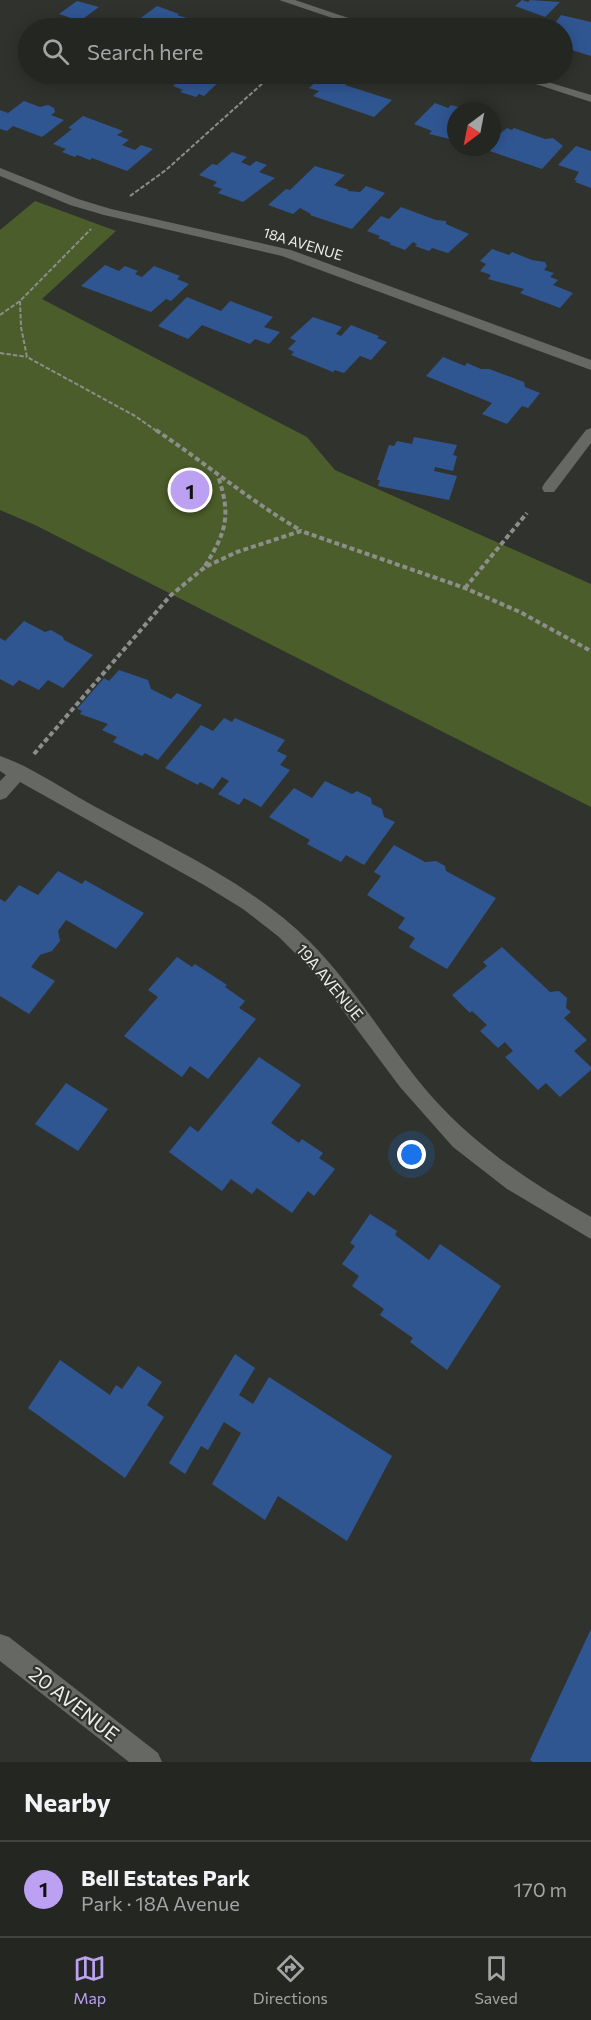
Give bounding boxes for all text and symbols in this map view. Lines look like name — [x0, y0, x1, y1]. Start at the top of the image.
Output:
search box — [18, 18, 573, 84]
icon: search — [39, 35, 72, 68]
text: Search here — [87, 38, 203, 65]
north arrow — [447, 102, 501, 156]
street label: 18A AVENUE — [261, 223, 345, 264]
pin: 1 — [170, 468, 210, 512]
street label: 19A AVENUE — [293, 940, 368, 1024]
your location — [397, 1140, 426, 1169]
street label: 20 AVENUE — [25, 1661, 124, 1746]
text: Nearby — [24, 1786, 111, 1817]
text: Bell Estates Park — [81, 1864, 250, 1891]
text: 1 — [39, 1877, 48, 1901]
text: 170 m — [514, 1877, 567, 1901]
text: Park · 18A Avenue — [81, 1891, 240, 1915]
tab: Map — [73, 1952, 106, 2007]
tab: Directions — [253, 1952, 328, 2007]
tab: Saved — [474, 1952, 518, 2007]

